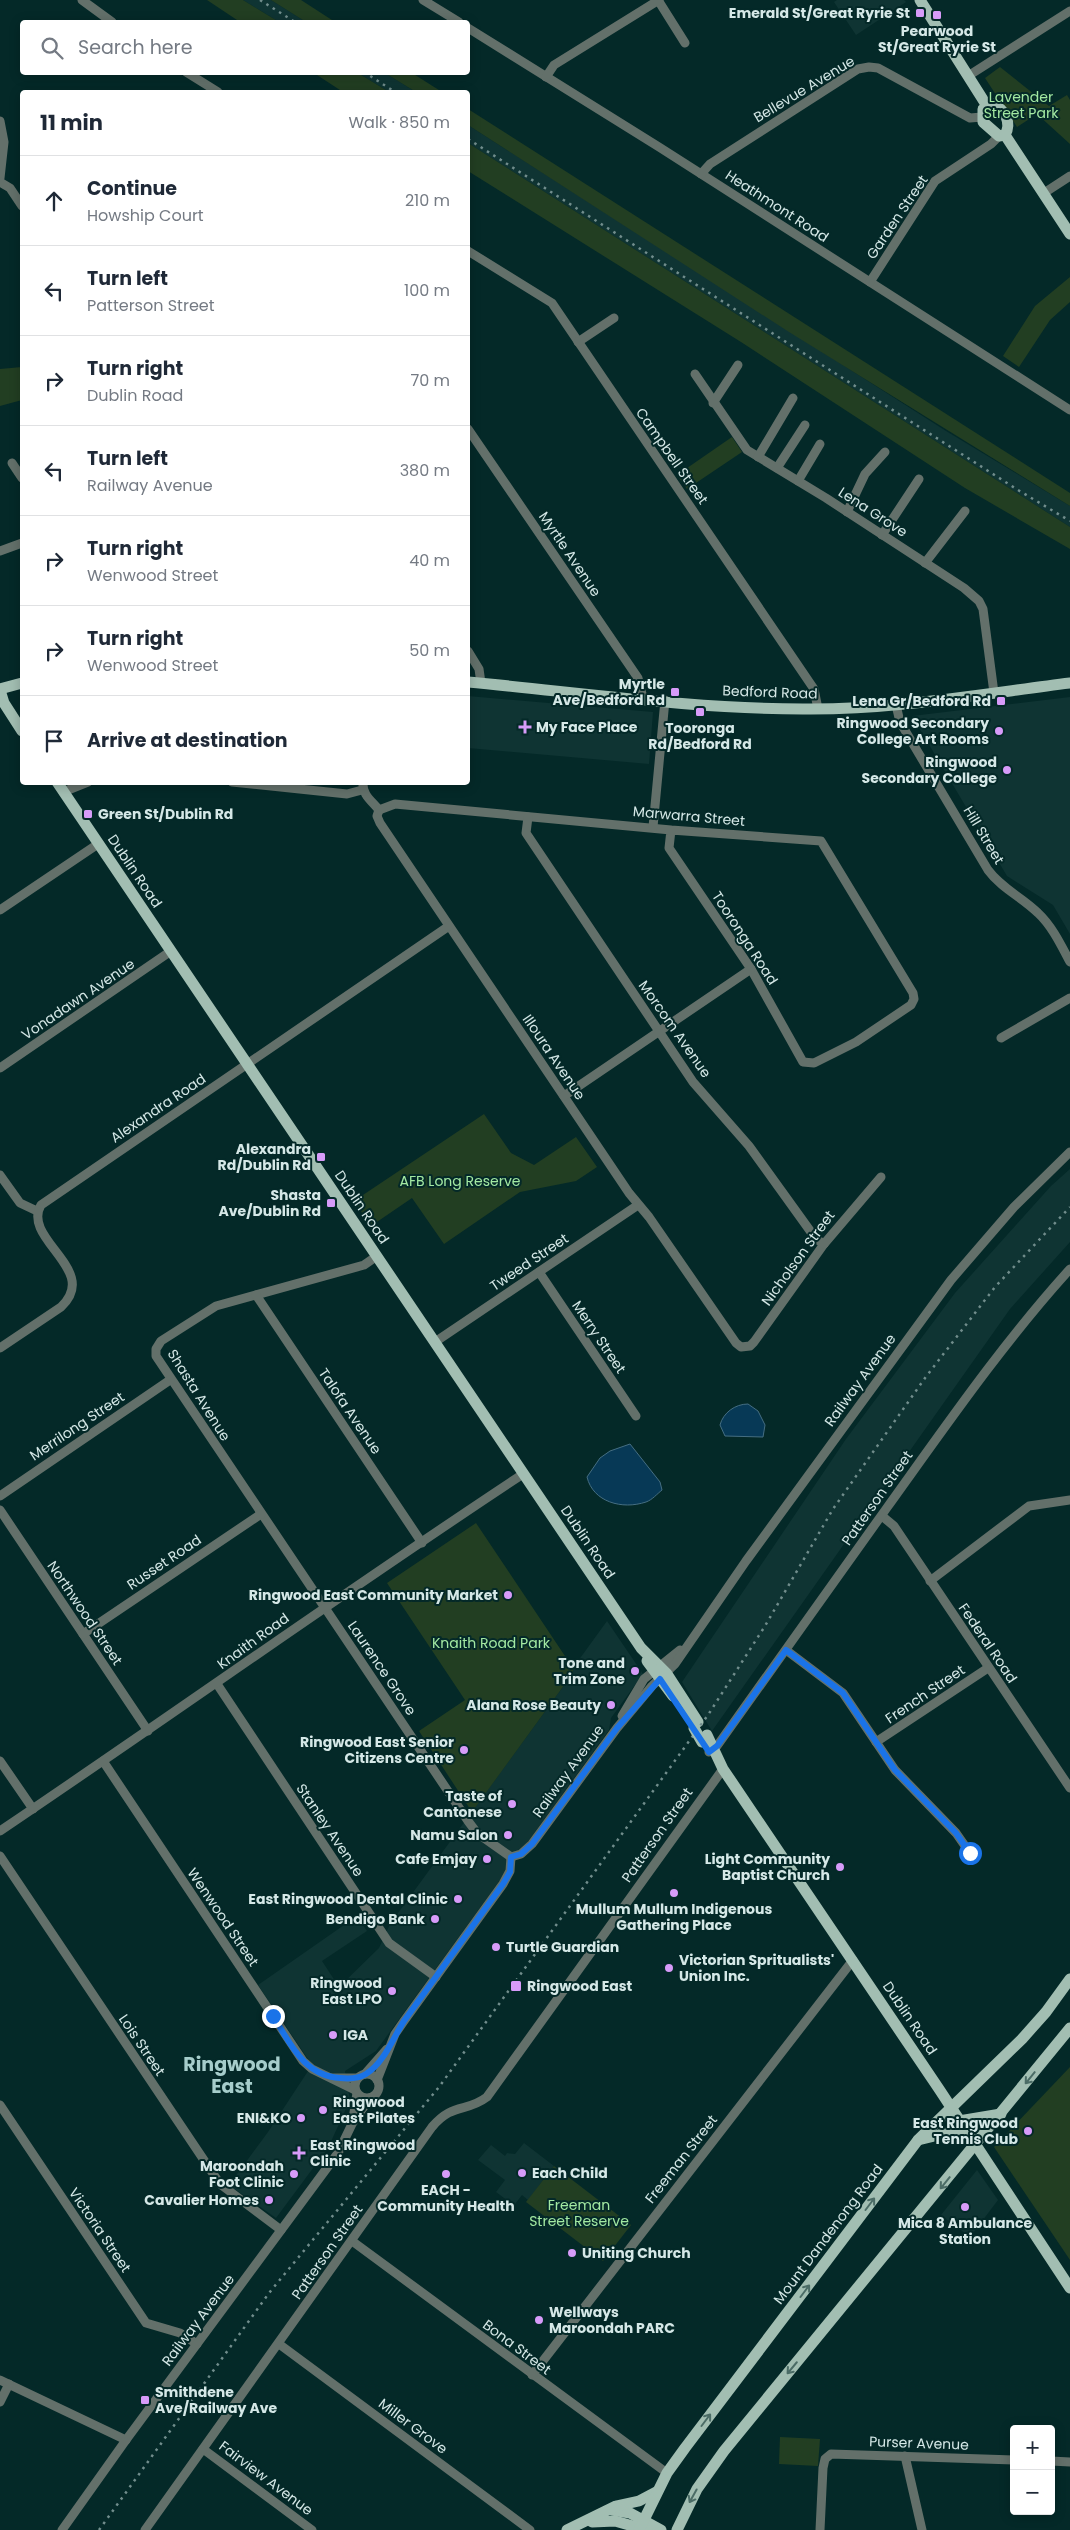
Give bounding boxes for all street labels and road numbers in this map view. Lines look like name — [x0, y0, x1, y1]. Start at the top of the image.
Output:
street label: Bellevue Avenue — [750, 51, 859, 127]
street label: Heathmont Road — [721, 165, 833, 247]
street label: Garden Street — [861, 171, 933, 263]
street label: Campbell Street — [631, 404, 713, 508]
street label: Lena Grove — [835, 482, 912, 542]
street label: Myrtle Avenue — [534, 508, 606, 601]
street label: Bedford Road — [722, 680, 818, 704]
street label: Marwarra Street — [632, 801, 746, 831]
street label: Hill Street — [959, 802, 1009, 868]
street label: Dublin Road — [103, 830, 167, 912]
street label: Tooronga Road — [707, 887, 783, 989]
street label: Vonadawn Avenue — [17, 953, 139, 1044]
street label: Morcom Avenue — [634, 976, 716, 1082]
street label: Illoura Avenue — [518, 1010, 590, 1104]
street label: Alexandra Road — [106, 1069, 210, 1147]
street label: Dublin Road — [330, 1166, 394, 1248]
street label: Nicholson Street — [757, 1206, 839, 1310]
street label: Tweed Street — [486, 1228, 572, 1296]
street label: Merry Street — [567, 1297, 631, 1377]
street label: Railway Avenue — [820, 1329, 901, 1430]
street label: Shasta Avenue — [163, 1345, 235, 1445]
street label: Talofa Avenue — [314, 1364, 386, 1458]
street label: Merrilong Street — [26, 1387, 128, 1465]
street label: Patterson Street — [837, 1447, 917, 1549]
street label: Dublin Road — [556, 1501, 620, 1583]
street label: Russet Road — [123, 1530, 205, 1594]
street label: Northwood Street — [43, 1557, 127, 1669]
street label: Federal Road — [954, 1599, 1022, 1687]
street label: Knaith Road — [213, 1608, 293, 1674]
street label: Laurence Grove — [343, 1617, 421, 1719]
street label: French Street — [881, 1660, 969, 1728]
street label: Railway Avenue — [528, 1720, 609, 1821]
street label: Stanley Avenue — [291, 1780, 369, 1881]
street label: Patterson Street — [617, 1784, 697, 1886]
street label: Wenwood Street — [183, 1864, 263, 1970]
street label: Dublin Road — [878, 1977, 942, 2059]
street label: Lois Street — [114, 2010, 170, 2080]
street label: Freeman Street — [640, 2111, 722, 2207]
street label: Mount Dandenong Road — [769, 2160, 887, 2308]
street label: Victoria Street — [64, 2184, 136, 2276]
street label: Patterson Street — [287, 2201, 367, 2303]
street label: Railway Avenue — [157, 2270, 239, 2370]
street label: Bona Street — [479, 2315, 555, 2379]
street label: Miller Grove — [374, 2393, 452, 2459]
street label: Purser Avenue — [869, 2431, 970, 2455]
street label: Fairview Avenue — [215, 2436, 317, 2520]

